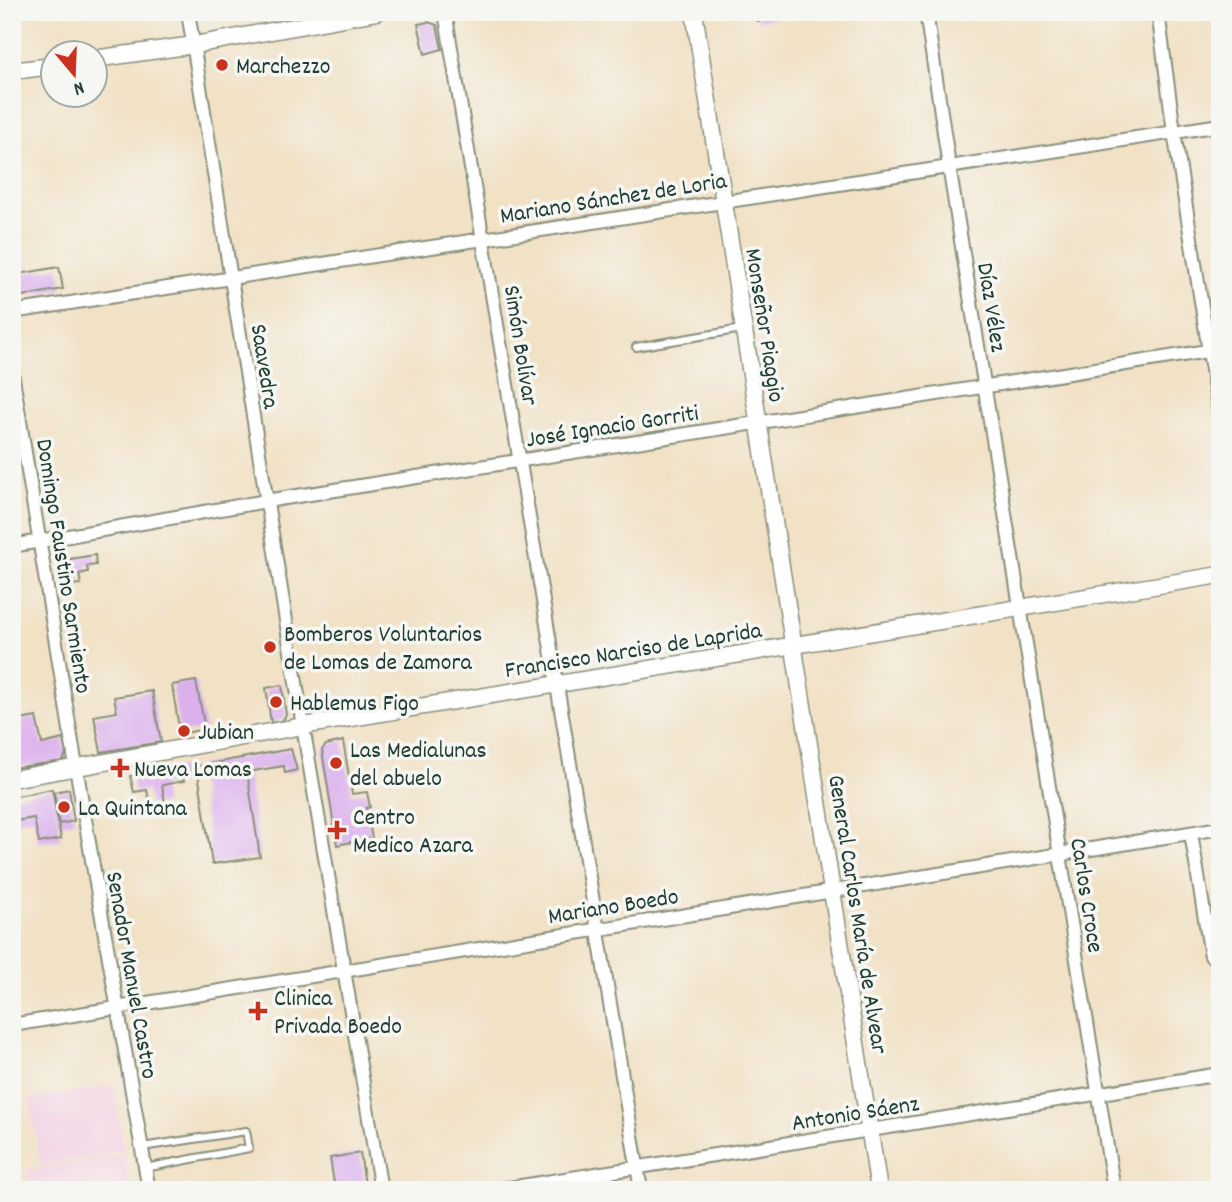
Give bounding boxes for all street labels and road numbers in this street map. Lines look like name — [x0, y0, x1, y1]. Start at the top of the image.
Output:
street label: Mariano Sánchez de Loria — [498, 165, 730, 235]
street label: Monseñor Piaggio — [734, 246, 792, 405]
street label: Díaz Vélez — [966, 260, 1014, 355]
street label: Simón Bolívar — [493, 283, 545, 408]
street label: Saavedra — [240, 322, 287, 412]
street label: José Ignacio Gorriti — [524, 398, 701, 458]
street label: Domingo Faustino Sarmiento — [25, 437, 99, 696]
street label: Francisco Narciso de Laprida — [503, 615, 765, 689]
street label: General Carlos María de Alvear — [817, 773, 895, 1056]
street label: Carlos Croce — [1059, 836, 1111, 955]
street label: Senador Manuel Castro — [95, 869, 165, 1082]
street label: Mariano Boedo — [546, 881, 681, 935]
street label: Antonio Sáenz — [789, 1088, 922, 1142]

